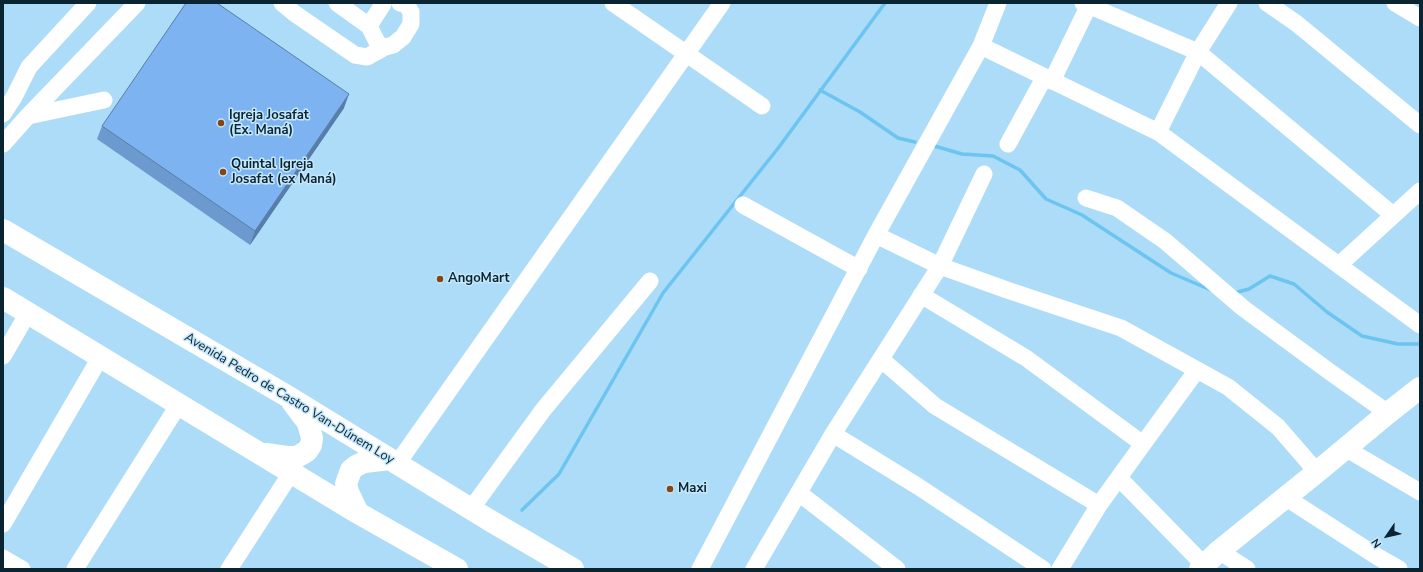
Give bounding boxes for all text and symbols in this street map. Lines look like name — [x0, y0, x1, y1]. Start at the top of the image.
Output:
place label: Igreja Josafat (Ex. Maná) — [229, 108, 309, 139]
marker: Igreja Josafat (Ex. Maná) — [216, 118, 226, 128]
place label: Quintal Igreja Josafat (ex Maná) — [231, 157, 337, 188]
marker: Quintal Igreja Josafat (ex Maná) — [218, 167, 228, 177]
place label: AngoMart — [448, 271, 509, 287]
marker: AngoMart — [435, 274, 445, 284]
street label: Avenida Pedro de Castro Van-Dúnem Loy — [181, 330, 397, 468]
place label: Maxi — [678, 481, 707, 497]
marker: Maxi — [665, 484, 675, 494]
north arrow — [1367, 516, 1407, 556]
text: N — [1368, 535, 1385, 551]

